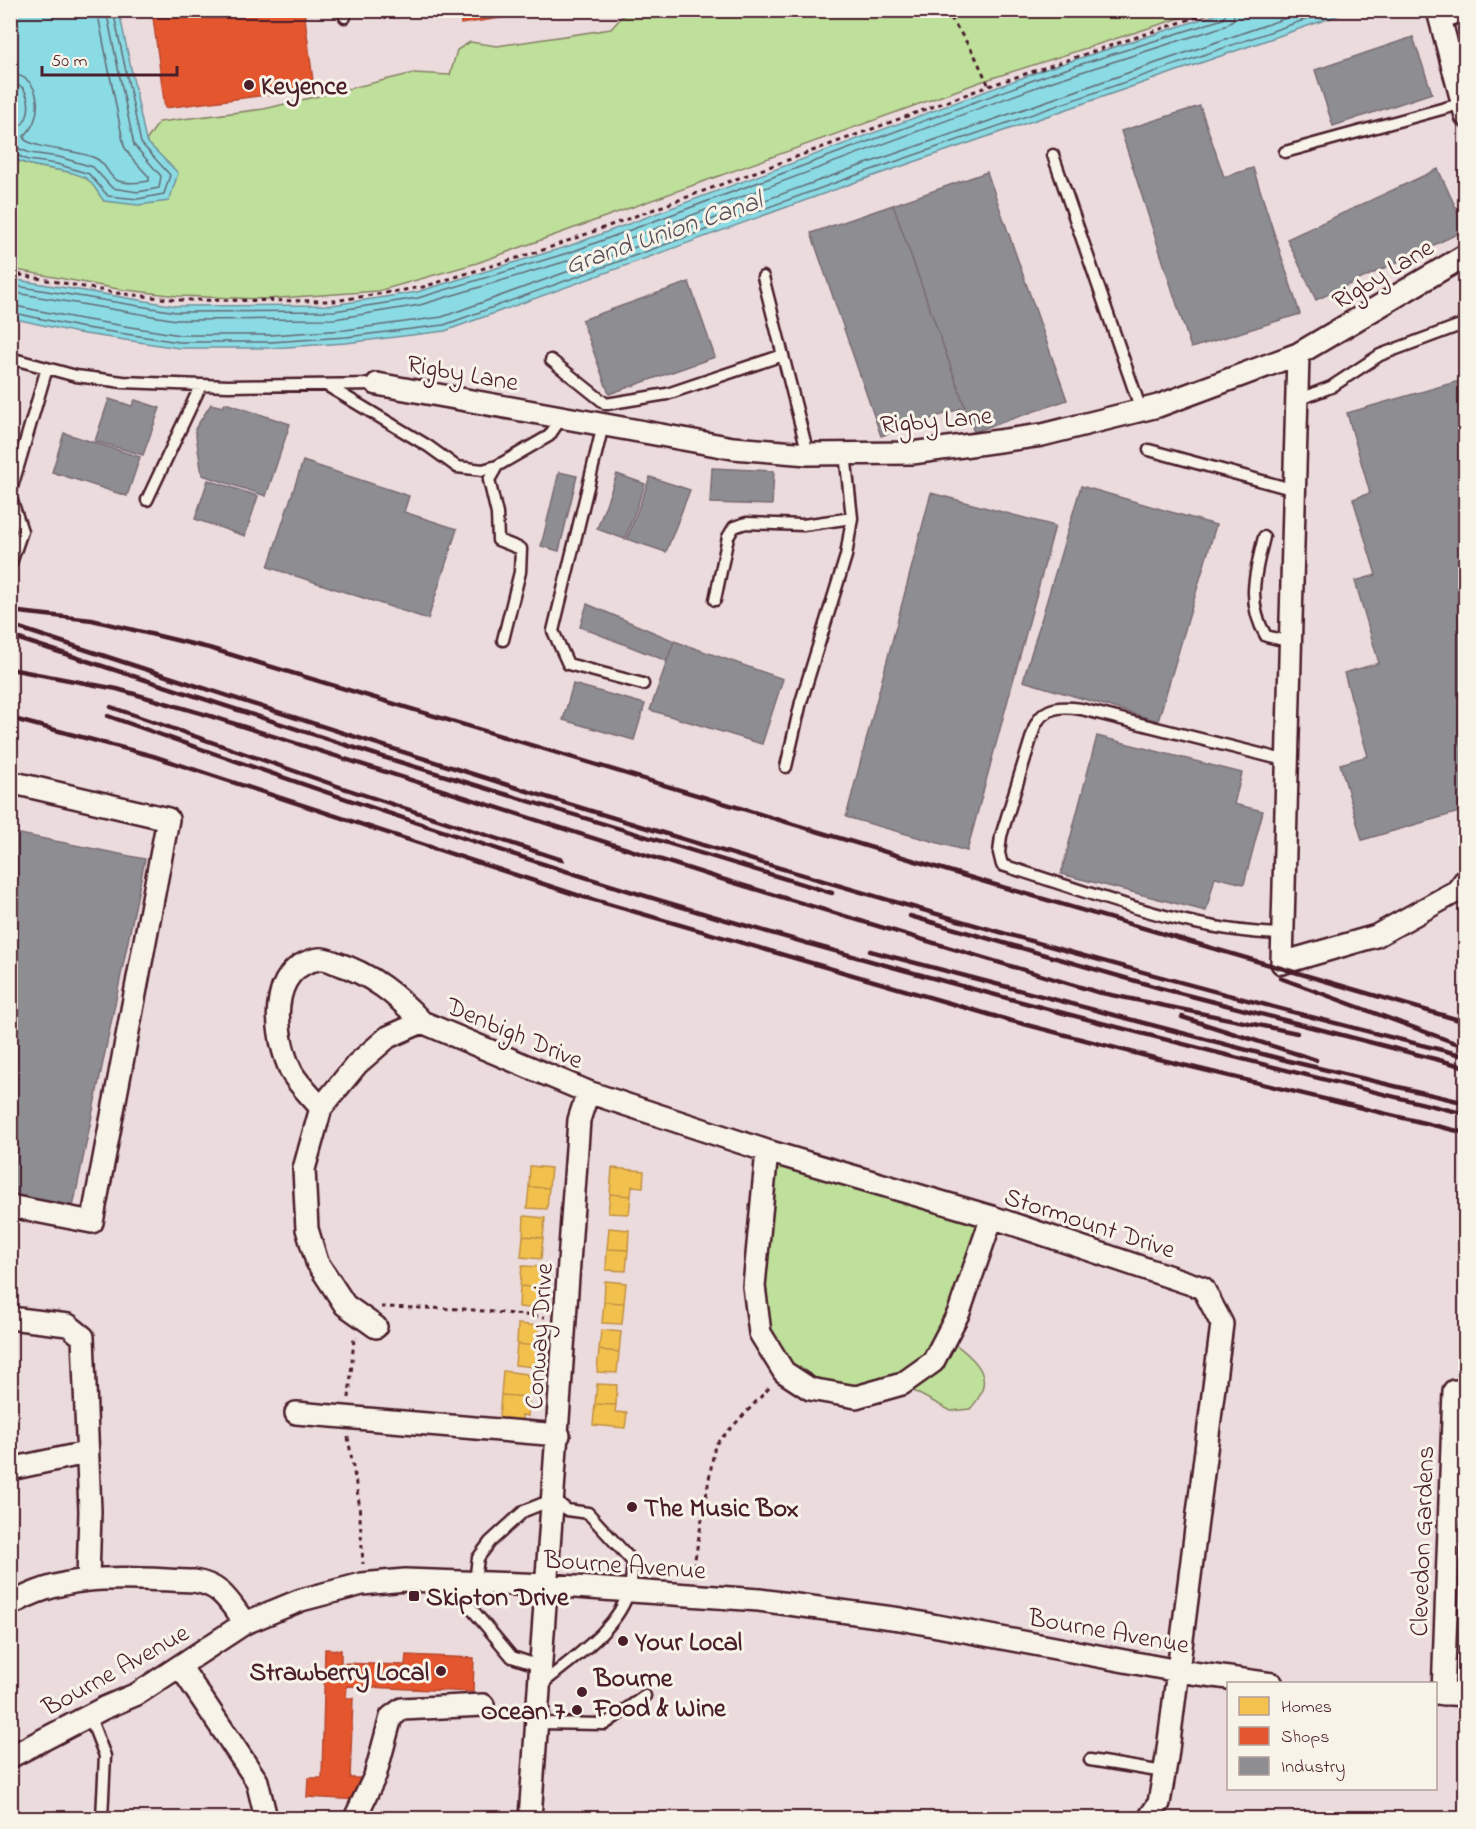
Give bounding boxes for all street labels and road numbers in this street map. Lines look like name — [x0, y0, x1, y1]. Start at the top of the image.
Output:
street label: Rigby Lane — [1326, 230, 1442, 321]
street label: Rigby Lane — [404, 346, 522, 403]
street label: Rigby Lane — [879, 398, 994, 446]
street label: Denbigh Drive — [438, 988, 589, 1081]
street label: Stormount Drive — [999, 1179, 1180, 1271]
street label: Conway Drive — [517, 1261, 565, 1411]
street label: Clevedon Gardens — [1402, 1445, 1446, 1637]
street label: Bourne Avenue — [541, 1542, 708, 1592]
street label: Bourne Avenue — [1024, 1600, 1192, 1666]
street label: Bourne Avenue — [35, 1615, 197, 1728]

